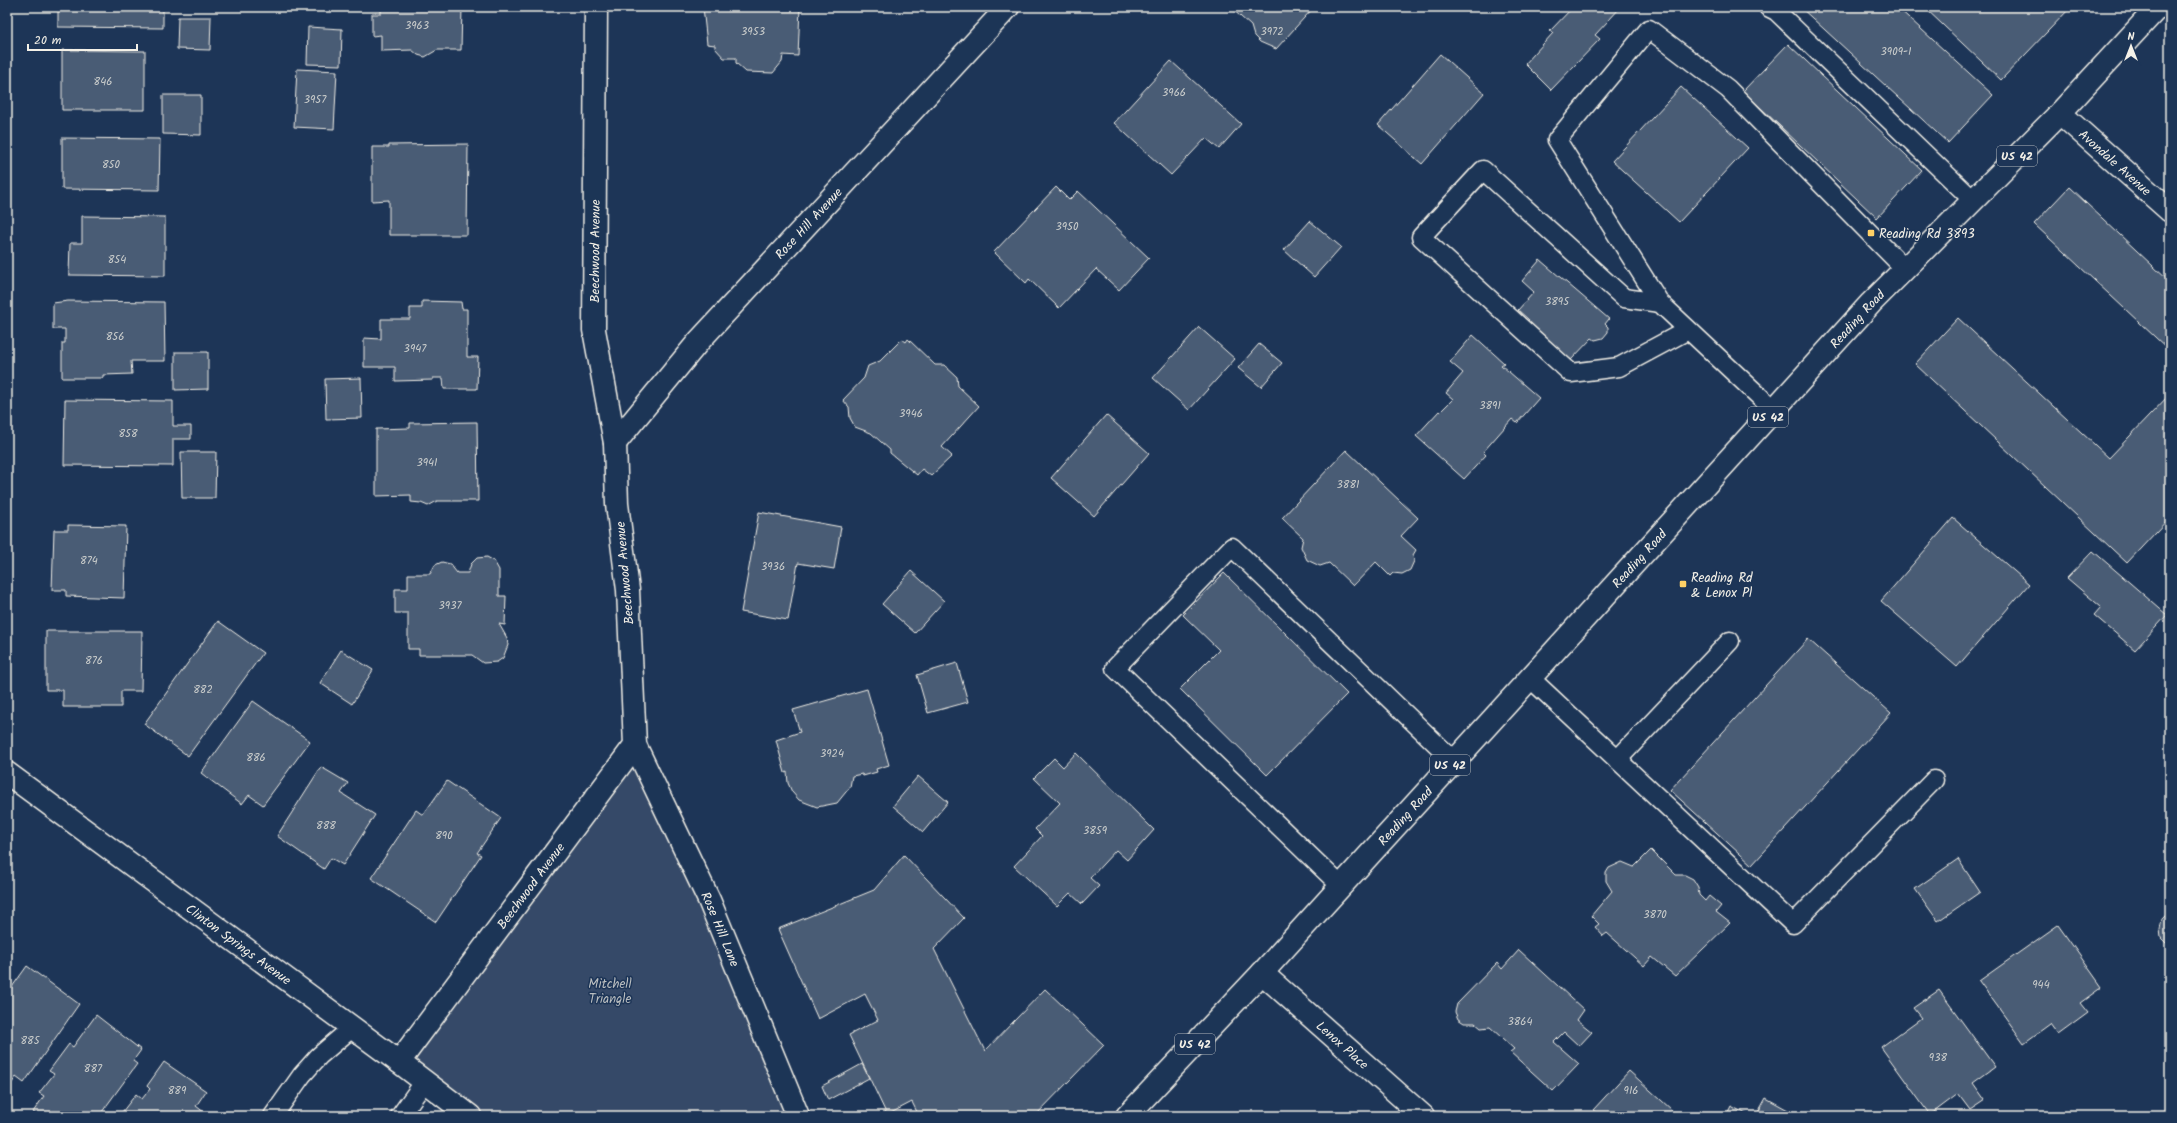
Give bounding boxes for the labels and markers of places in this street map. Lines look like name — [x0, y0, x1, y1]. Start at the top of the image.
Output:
place label: Reading Rd 3893 — [1879, 224, 1975, 245]
marker: Reading Rd 3893 — [1866, 228, 1876, 238]
place label: Reading Rd & Lenox Pl — [1691, 568, 1753, 604]
marker: Reading Rd & Lenox Pl — [1678, 579, 1688, 589]

